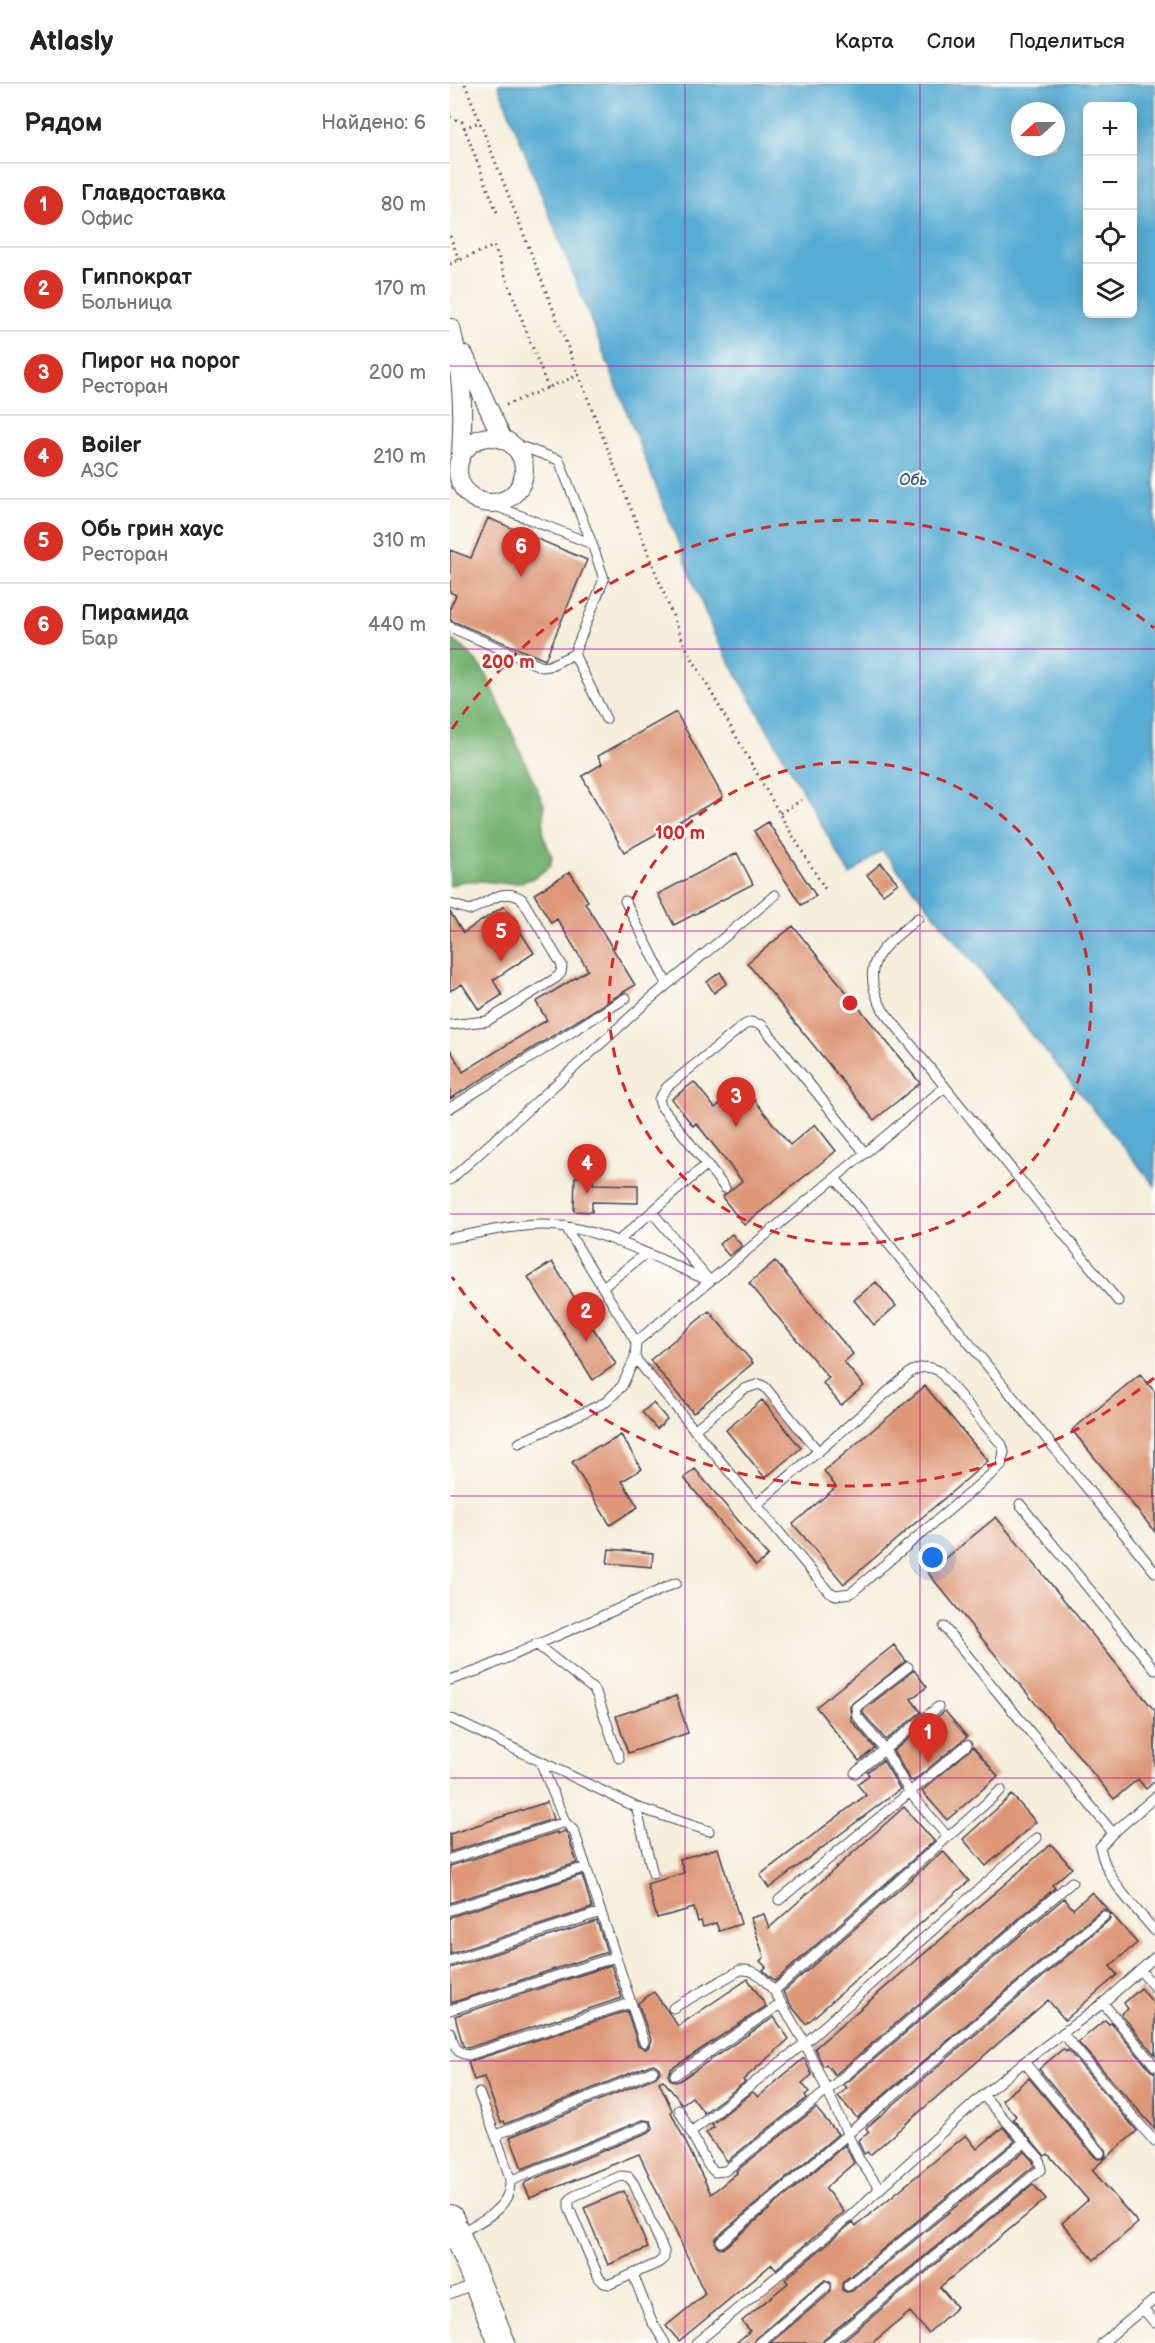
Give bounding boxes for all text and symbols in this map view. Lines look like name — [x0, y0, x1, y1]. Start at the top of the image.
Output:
text: Atlasly — [30, 25, 113, 58]
text: Карта — [835, 29, 894, 54]
text: Слои — [927, 29, 976, 54]
text: Поделиться — [1009, 29, 1125, 54]
north arrow — [1011, 102, 1065, 156]
map controls — [1083, 102, 1137, 318]
button: + — [1083, 102, 1137, 156]
text: Рядом — [24, 108, 102, 139]
text: Найдено: 6 — [321, 111, 426, 135]
button: − — [1083, 156, 1137, 210]
text: Главдоставка — [81, 180, 226, 207]
text: 1 — [39, 193, 48, 217]
text: 80 m — [381, 193, 426, 217]
text: Офис — [81, 207, 133, 231]
button: locate — [1083, 210, 1137, 264]
text: Гиппократ — [81, 264, 192, 291]
button: layers — [1083, 264, 1137, 318]
text: 2 — [38, 277, 49, 301]
text: 170 m — [375, 277, 426, 301]
text: Больница — [81, 291, 172, 315]
text: Пирог на порог — [81, 348, 240, 375]
text: 3 — [38, 361, 49, 385]
text: 200 m — [369, 361, 426, 385]
text: Ресторан — [81, 375, 168, 399]
text: Boiler — [81, 432, 141, 459]
text: 4 — [38, 445, 49, 469]
text: 210 m — [373, 445, 426, 469]
text: АЗС — [81, 459, 118, 483]
water label: Обь — [899, 471, 927, 490]
text: Обь грин хаус — [81, 516, 224, 543]
pin: 6 — [502, 528, 540, 577]
text: 5 — [38, 529, 49, 553]
text: 310 m — [372, 529, 426, 553]
text: Ресторан — [81, 543, 168, 567]
text: Пирамида — [81, 600, 189, 627]
text: 6 — [37, 613, 50, 637]
text: 440 m — [368, 613, 426, 637]
text: Бар — [81, 627, 118, 651]
text: 200 m — [481, 652, 535, 673]
text: 100 m — [655, 823, 705, 844]
pin: 5 — [482, 912, 520, 962]
centre of rings — [840, 993, 860, 1013]
pin: 3 — [716, 1078, 756, 1127]
pin: 4 — [568, 1144, 606, 1194]
pin: 2 — [566, 1292, 606, 1342]
your location — [918, 1543, 947, 1572]
pin: 1 — [908, 1714, 948, 1763]

